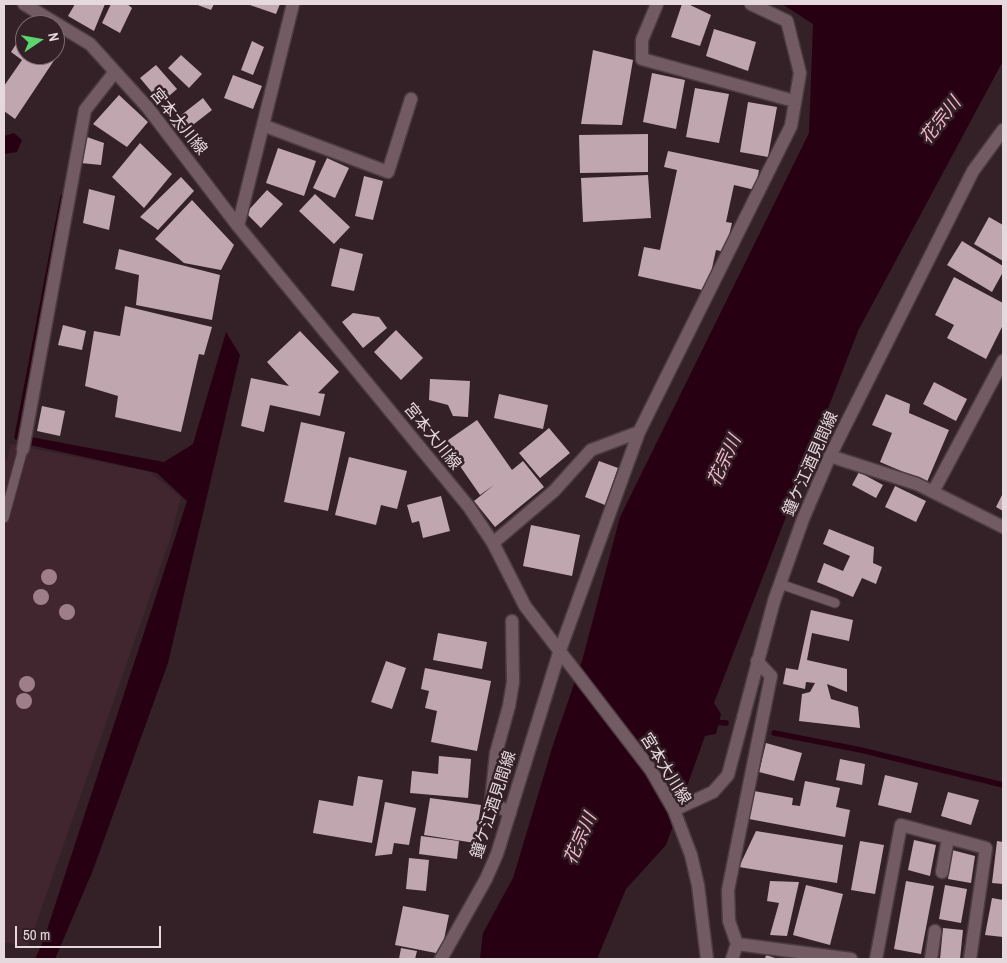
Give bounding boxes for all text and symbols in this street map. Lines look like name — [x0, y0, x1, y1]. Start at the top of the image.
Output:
north arrow — [15, 15, 65, 65]
text: N — [44, 31, 63, 43]
street label: 宮本大川線 — [145, 85, 211, 159]
water label: 花宗川 — [916, 93, 966, 149]
street label: 宮本大川線 — [399, 400, 465, 474]
street label: 鐘ケ江酒見間線 — [779, 409, 843, 519]
water label: 花宗川 — [704, 432, 746, 490]
street label: 宮本大川線 — [636, 730, 694, 808]
street label: 鐘ケ江酒見間線 — [468, 749, 520, 861]
water label: 花宗川 — [560, 810, 602, 868]
scale bar — [18, 916, 164, 948]
text: 50 m — [23, 924, 50, 945]

